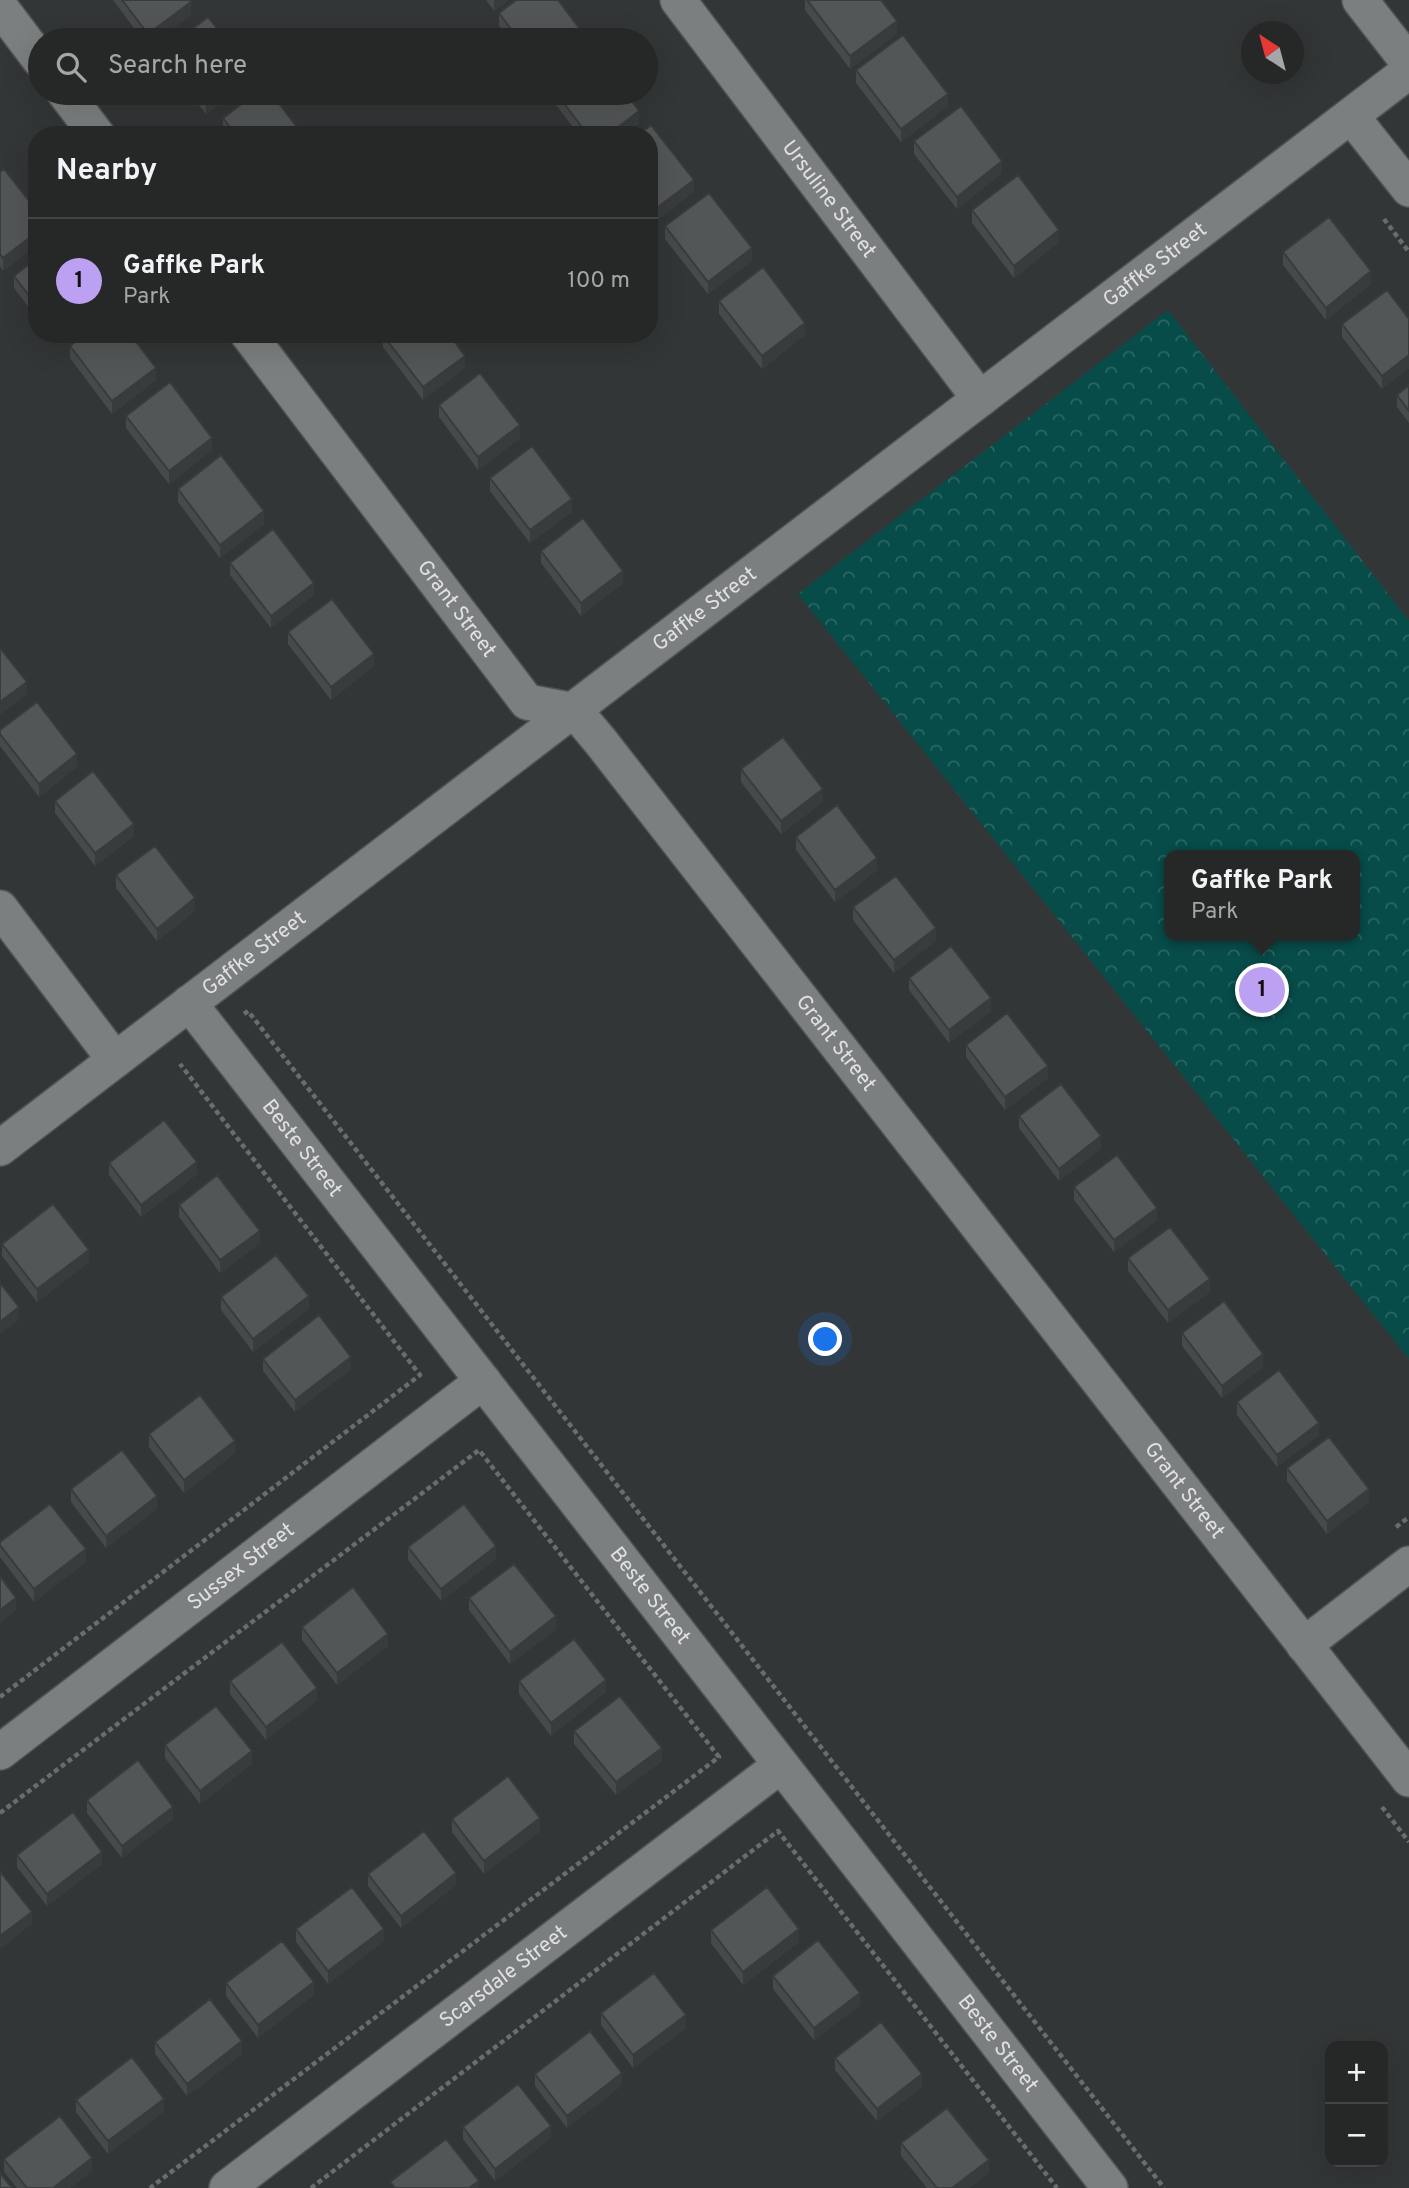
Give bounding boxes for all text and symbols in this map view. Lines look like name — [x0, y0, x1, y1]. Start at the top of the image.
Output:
north arrow — [1241, 21, 1304, 84]
search box — [28, 28, 658, 105]
icon: search — [52, 48, 90, 86]
text: Search here — [108, 50, 247, 83]
street label: Ursuline Street — [776, 135, 882, 264]
text: Nearby — [56, 153, 157, 190]
street label: Gaffke Street — [1098, 217, 1213, 313]
text: Gaffke Park — [123, 250, 265, 283]
text: 1 — [74, 267, 84, 296]
text: 100 m — [567, 267, 630, 296]
text: Park — [123, 283, 170, 312]
street label: Grant Street — [411, 555, 502, 663]
street label: Gaffke Street — [647, 561, 762, 658]
popup — [1164, 850, 1360, 941]
text: Gaffke Park — [1191, 865, 1333, 898]
text: Park — [1191, 898, 1238, 927]
street label: Gaffke Street — [197, 905, 312, 1002]
pin: 1 — [1239, 964, 1285, 1016]
street label: Grant Street — [789, 989, 882, 1097]
street label: Beste Street — [255, 1094, 348, 1203]
your location — [808, 1322, 842, 1356]
street label: Grant Street — [1138, 1437, 1230, 1544]
street label: Sussex Street — [182, 1517, 300, 1617]
street label: Beste Street — [603, 1542, 696, 1650]
street label: Scarsdale Street — [434, 1919, 573, 2034]
street label: Beste Street — [951, 1989, 1044, 2098]
map controls — [1325, 2041, 1388, 2167]
button: + — [1325, 2041, 1388, 2104]
button: − — [1325, 2104, 1388, 2167]

